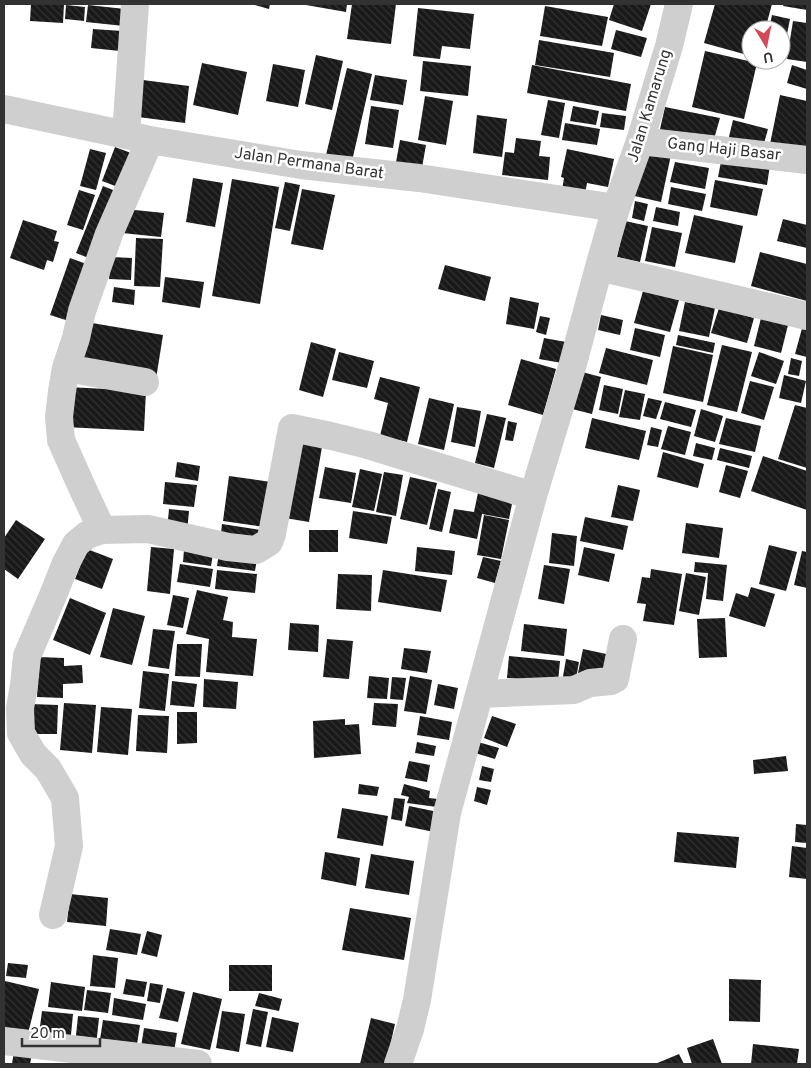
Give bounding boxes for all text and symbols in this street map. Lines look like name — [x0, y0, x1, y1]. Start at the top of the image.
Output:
north arrow — [741, 20, 791, 70]
street label: Jalan Kamarung — [623, 47, 677, 165]
text: U — [762, 47, 774, 66]
street label: Gang Haji Basar — [666, 134, 782, 166]
street label: Jalan Permana Barat — [233, 144, 385, 184]
scale bar — [22, 1016, 100, 1048]
text: 20 m — [30, 1025, 65, 1044]

